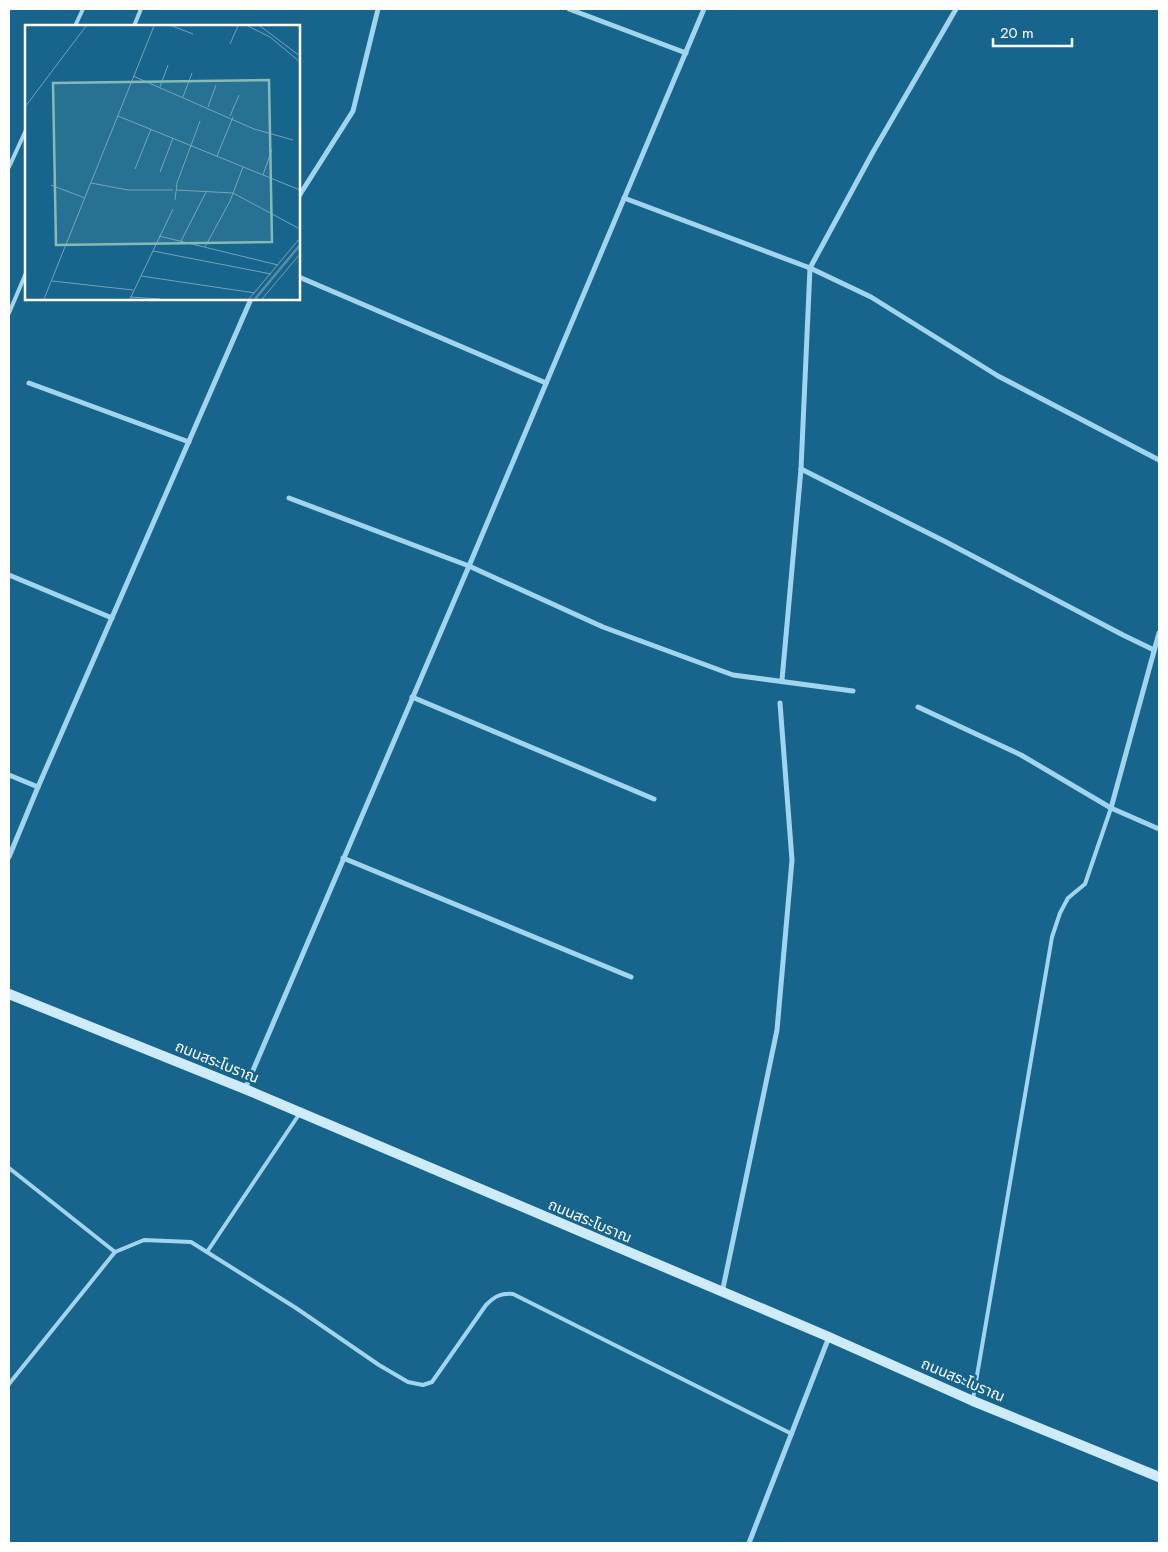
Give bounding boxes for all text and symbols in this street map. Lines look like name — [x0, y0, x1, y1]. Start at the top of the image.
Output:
scale bar — [993, 15, 1072, 47]
text: 20 m — [1000, 22, 1034, 44]
inset map — [25, 25, 300, 300]
street label: ถนนสระโบราณ — [172, 1035, 262, 1089]
street label: ถนนสระโบราณ — [545, 1193, 635, 1249]
street label: ถนนสระโบราณ — [918, 1352, 1008, 1408]

